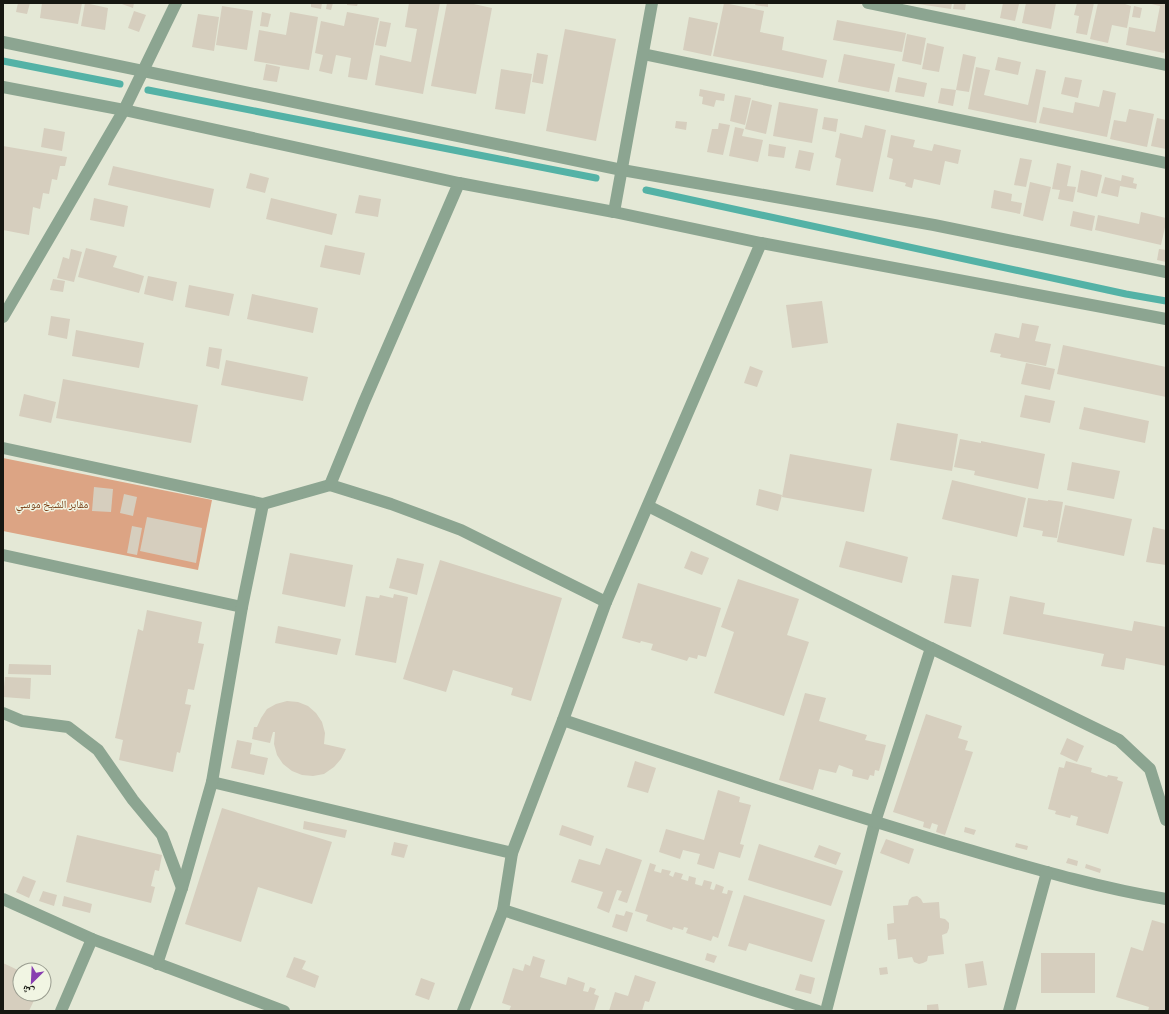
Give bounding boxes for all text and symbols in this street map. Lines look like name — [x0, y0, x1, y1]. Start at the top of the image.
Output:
park label: مقابر الشيخ موسي — [16, 497, 88, 513]
north arrow — [12, 962, 52, 1002]
text: ش — [19, 981, 37, 1000]

